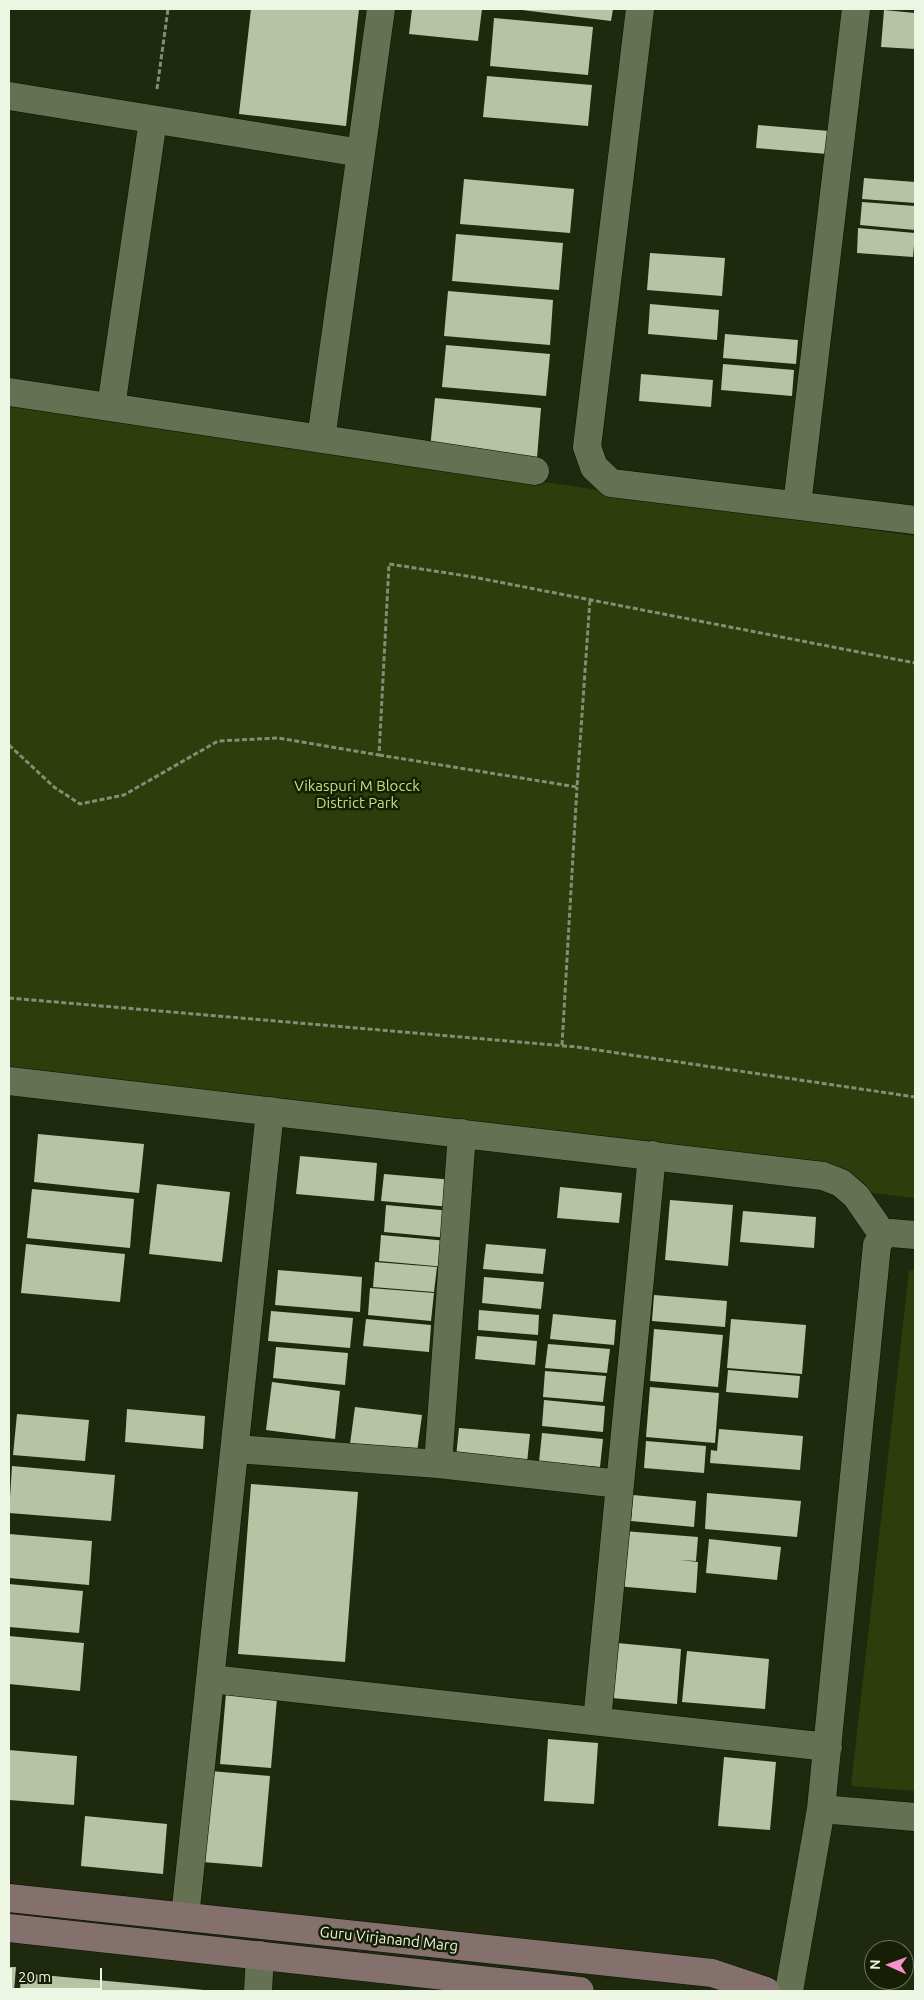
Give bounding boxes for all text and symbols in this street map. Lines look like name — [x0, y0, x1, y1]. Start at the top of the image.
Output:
park label: Vikaspuri M Blocck District Park — [294, 777, 420, 812]
street label: Guru Virjanand Marg — [319, 1923, 459, 1955]
north arrow — [864, 1940, 914, 1990]
scale bar — [12, 1958, 105, 1990]
text: N — [867, 1959, 883, 1970]
text: 20 m — [18, 1968, 51, 1985]

